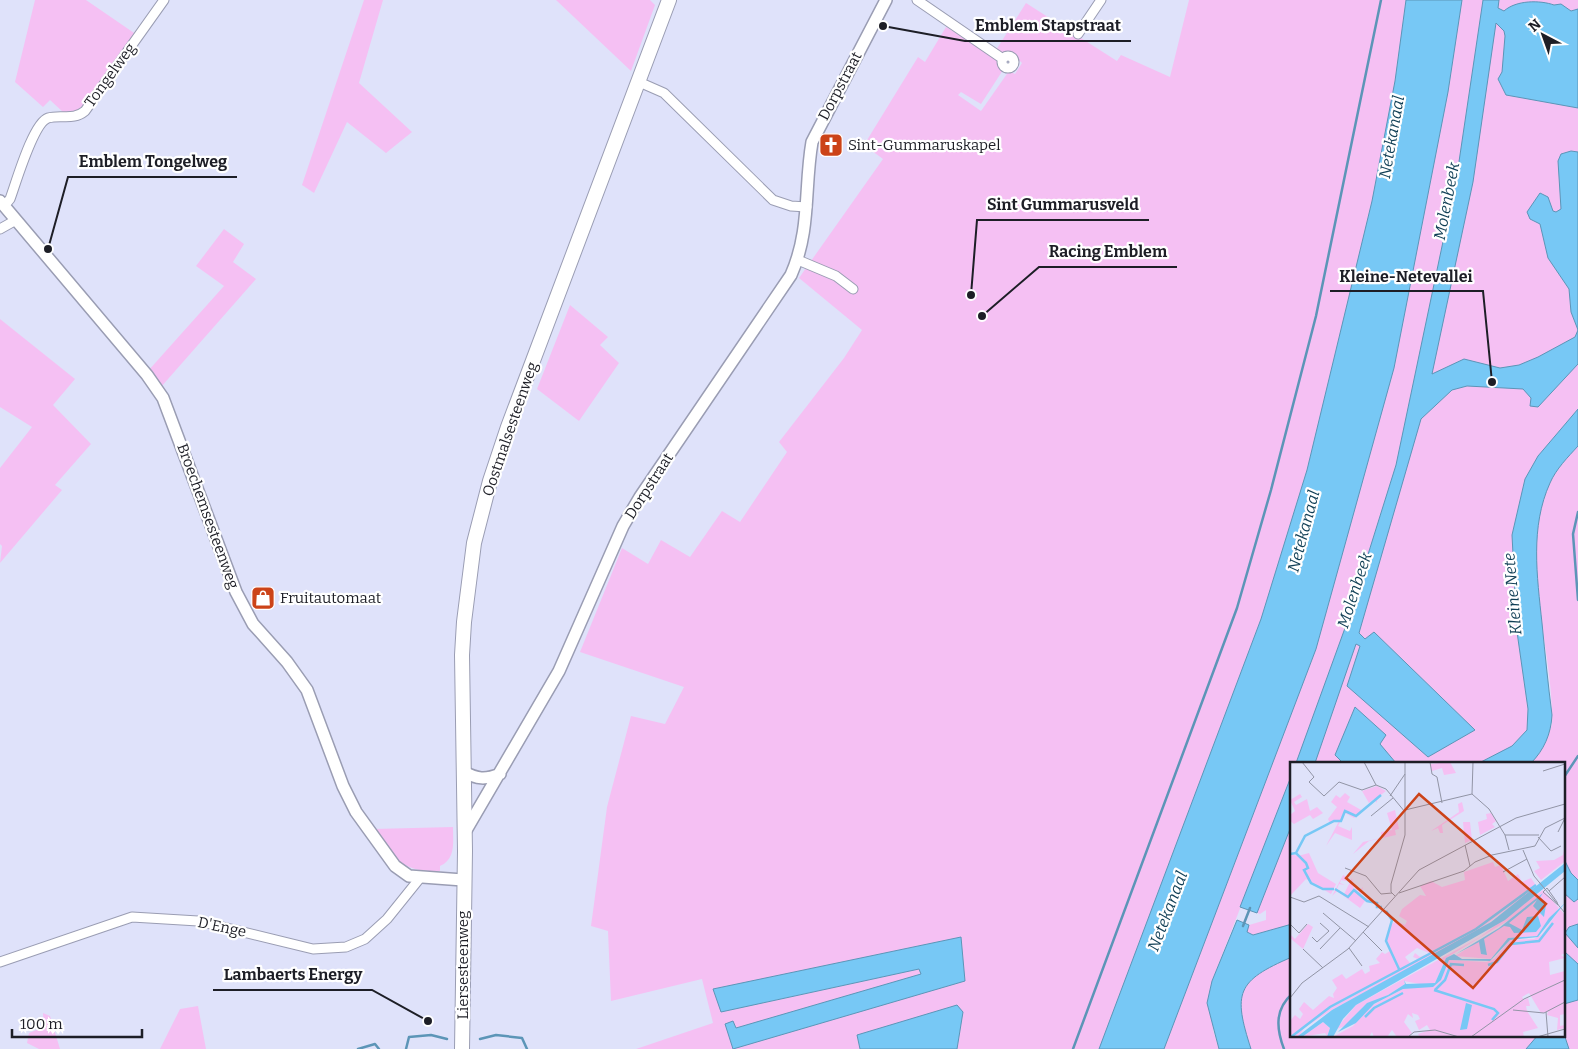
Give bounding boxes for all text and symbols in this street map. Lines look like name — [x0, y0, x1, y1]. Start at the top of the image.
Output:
callout: Emblem Stapstraat — [965, 10, 1131, 41]
north arrow — [1518, 10, 1568, 60]
text: N — [1525, 15, 1545, 36]
text: Emblem Stapstraat — [975, 16, 1122, 35]
street label: Tongelweg — [81, 39, 139, 111]
street label: Dorpstraat — [814, 48, 866, 123]
water label: Netekanaal — [1375, 94, 1408, 180]
church icon: Sint-Gummaruskapel — [818, 132, 844, 158]
place label: Sint-Gummaruskapel — [848, 136, 1001, 154]
callout: Emblem Tongelweg — [68, 146, 237, 177]
text: Emblem Tongelweg — [79, 152, 227, 171]
water label: Molenbeek — [1430, 160, 1463, 242]
callout: Sint Gummarusveld — [977, 189, 1149, 220]
text: Sint Gummarusveld — [987, 195, 1139, 214]
callout: Racing Emblem — [1039, 236, 1177, 267]
text: Racing Emblem — [1049, 242, 1168, 261]
callout: Kleine-Netevallei — [1330, 260, 1483, 291]
text: Kleine-Netevallei — [1339, 267, 1473, 286]
street label: Oostmalsesteenweg — [479, 360, 541, 498]
street label: Broechemsesteenweg — [173, 441, 243, 591]
street label: Dorpstraat — [621, 449, 677, 522]
water label: Netekanaal — [1283, 488, 1323, 574]
water label: Molenbeek — [1333, 550, 1376, 630]
water label: Kleine Nete — [1499, 552, 1526, 636]
shop icon: Fruitautomaat — [250, 585, 276, 611]
place label: Fruitautomaat — [280, 589, 382, 607]
inset map — [1290, 762, 1566, 1036]
water label: Netekanaal — [1144, 869, 1191, 954]
street label: Liersesteenweg — [454, 911, 472, 1019]
street label: D'Enge — [196, 913, 248, 941]
callout: Lambaerts Energy — [213, 959, 372, 990]
text: Lambaerts Energy — [224, 965, 362, 984]
scale bar — [12, 1006, 142, 1038]
text: 100 m — [20, 1015, 63, 1033]

